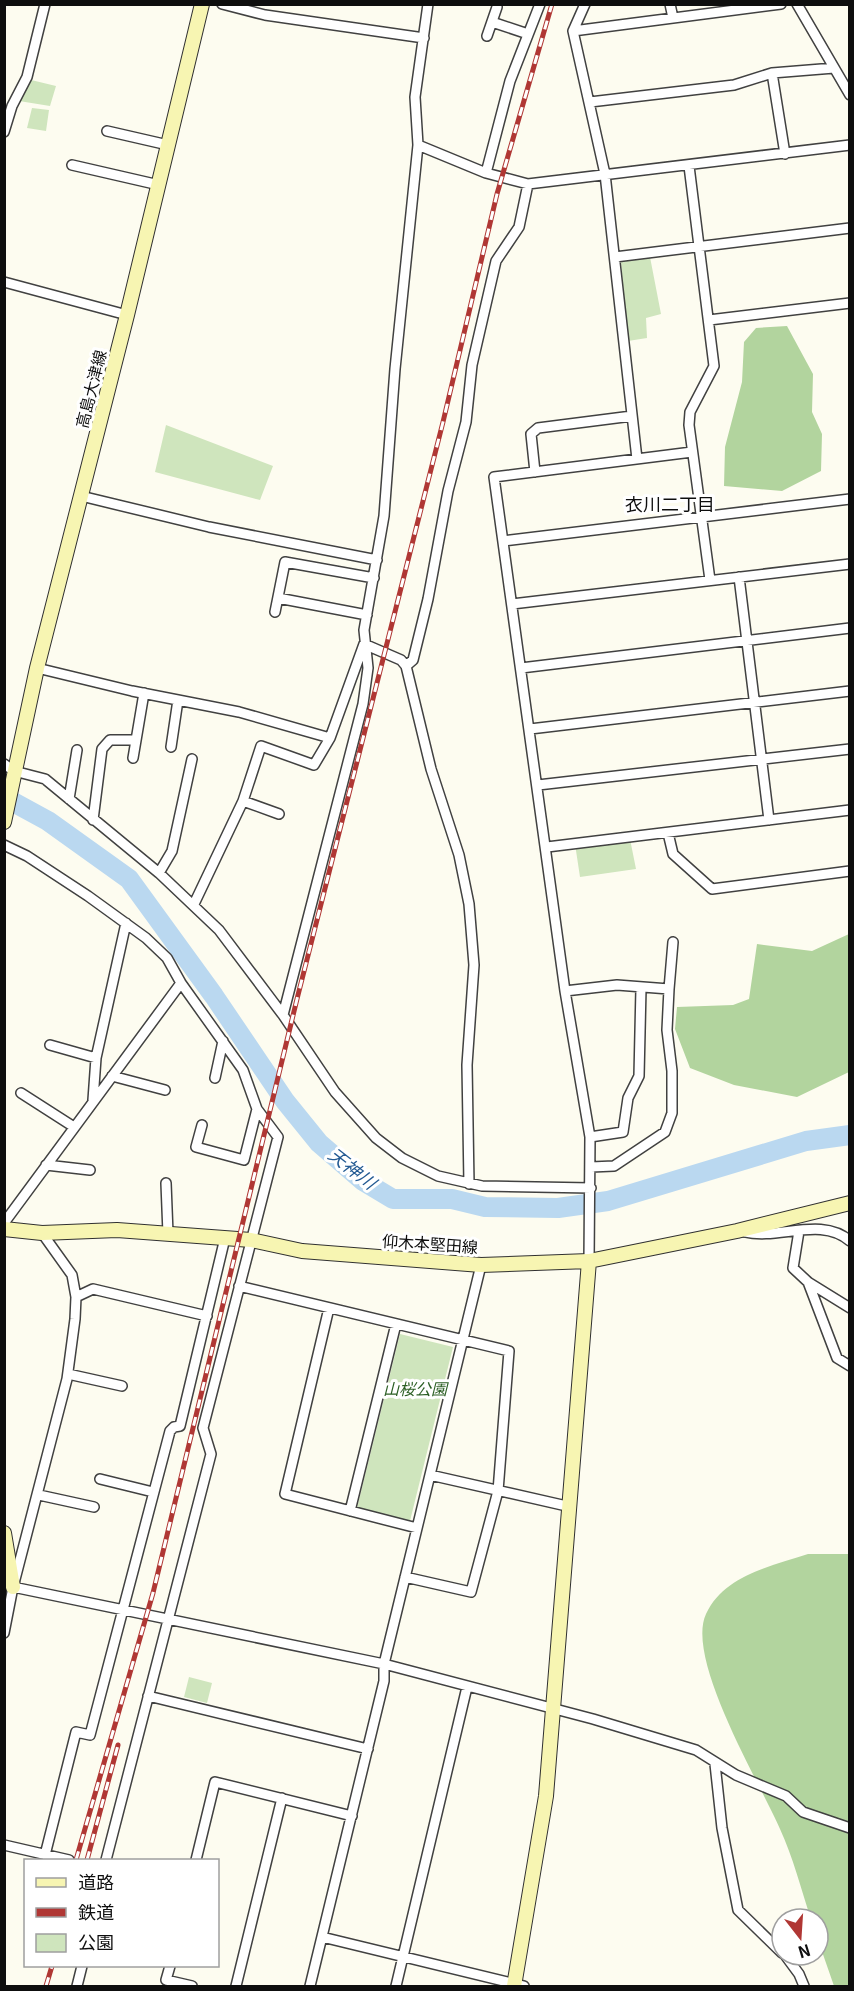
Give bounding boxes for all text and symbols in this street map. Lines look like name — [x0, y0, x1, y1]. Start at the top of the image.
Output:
street label: 高島大津線 — [69, 347, 111, 430]
district label: 衣川二丁目 — [625, 490, 715, 516]
water label: 天神川 — [324, 1141, 384, 1196]
street label: 仰木本堅田線 — [381, 1228, 479, 1258]
park label: 山桜公園 — [383, 1376, 449, 1400]
legend — [24, 1859, 219, 1967]
text: 道路 — [78, 1868, 114, 1894]
text: 鉄道 — [78, 1898, 114, 1924]
north arrow — [770, 1907, 830, 1967]
text: 公園 — [78, 1928, 114, 1954]
text: N — [795, 1939, 814, 1966]

